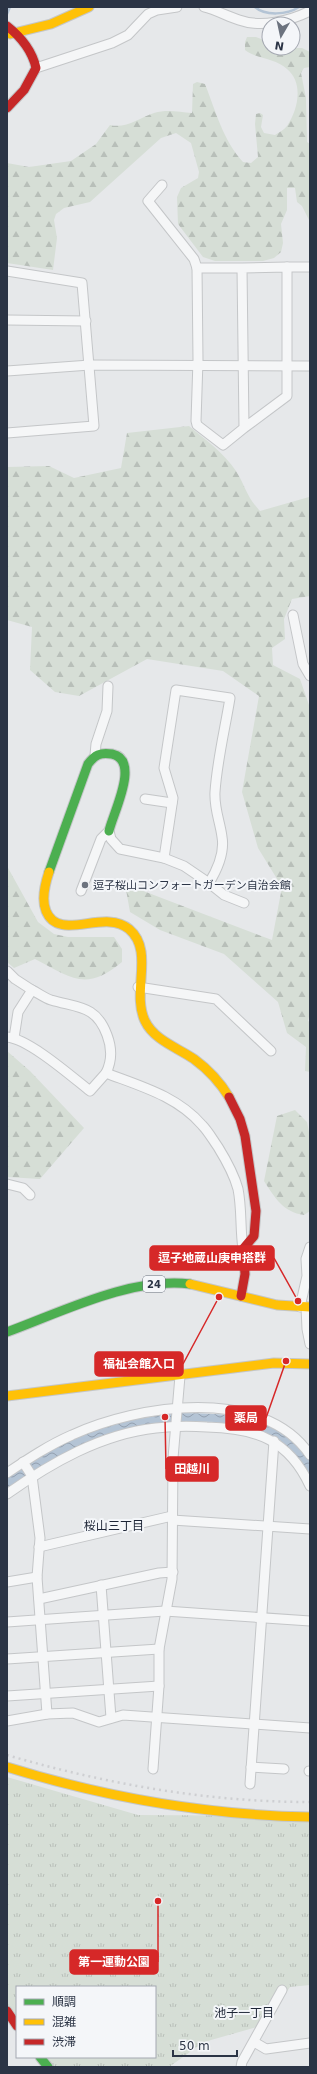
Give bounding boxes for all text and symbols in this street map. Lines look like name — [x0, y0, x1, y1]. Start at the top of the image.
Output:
north arrow — [261, 16, 301, 56]
text: N — [274, 38, 285, 53]
place label: 逗子桜山コンフォートガーデン自治会館 — [93, 879, 291, 892]
marker: 逗子桜山コンフォートガーデン自治会館 — [80, 880, 90, 890]
callout: 逗子地蔵山庚申搭群 — [150, 1246, 274, 1270]
text: 逗子地蔵山庚申搭群 — [158, 1251, 266, 1265]
road number: 24 — [143, 1276, 165, 1292]
callout: 福祉会館入口 — [95, 1352, 183, 1376]
text: 福祉会館入口 — [103, 1357, 175, 1371]
callout: 薬局 — [226, 1406, 266, 1430]
text: 薬局 — [234, 1411, 258, 1425]
callout: 田越川 — [166, 1457, 218, 1481]
text: 田越川 — [174, 1462, 210, 1476]
district label: 桜山三丁目 — [84, 1519, 144, 1533]
callout: 第一運動公園 — [70, 1950, 158, 1974]
text: 第一運動公園 — [78, 1955, 150, 1969]
legend — [16, 1986, 156, 2058]
text: 順調 — [52, 1995, 76, 2009]
district label: 池子一丁目 — [214, 2006, 274, 2020]
text: 混雑 — [52, 2015, 76, 2029]
scale bar — [173, 2032, 237, 2058]
text: 渋滞 — [52, 2035, 76, 2049]
text: 50 m — [179, 2039, 210, 2053]

